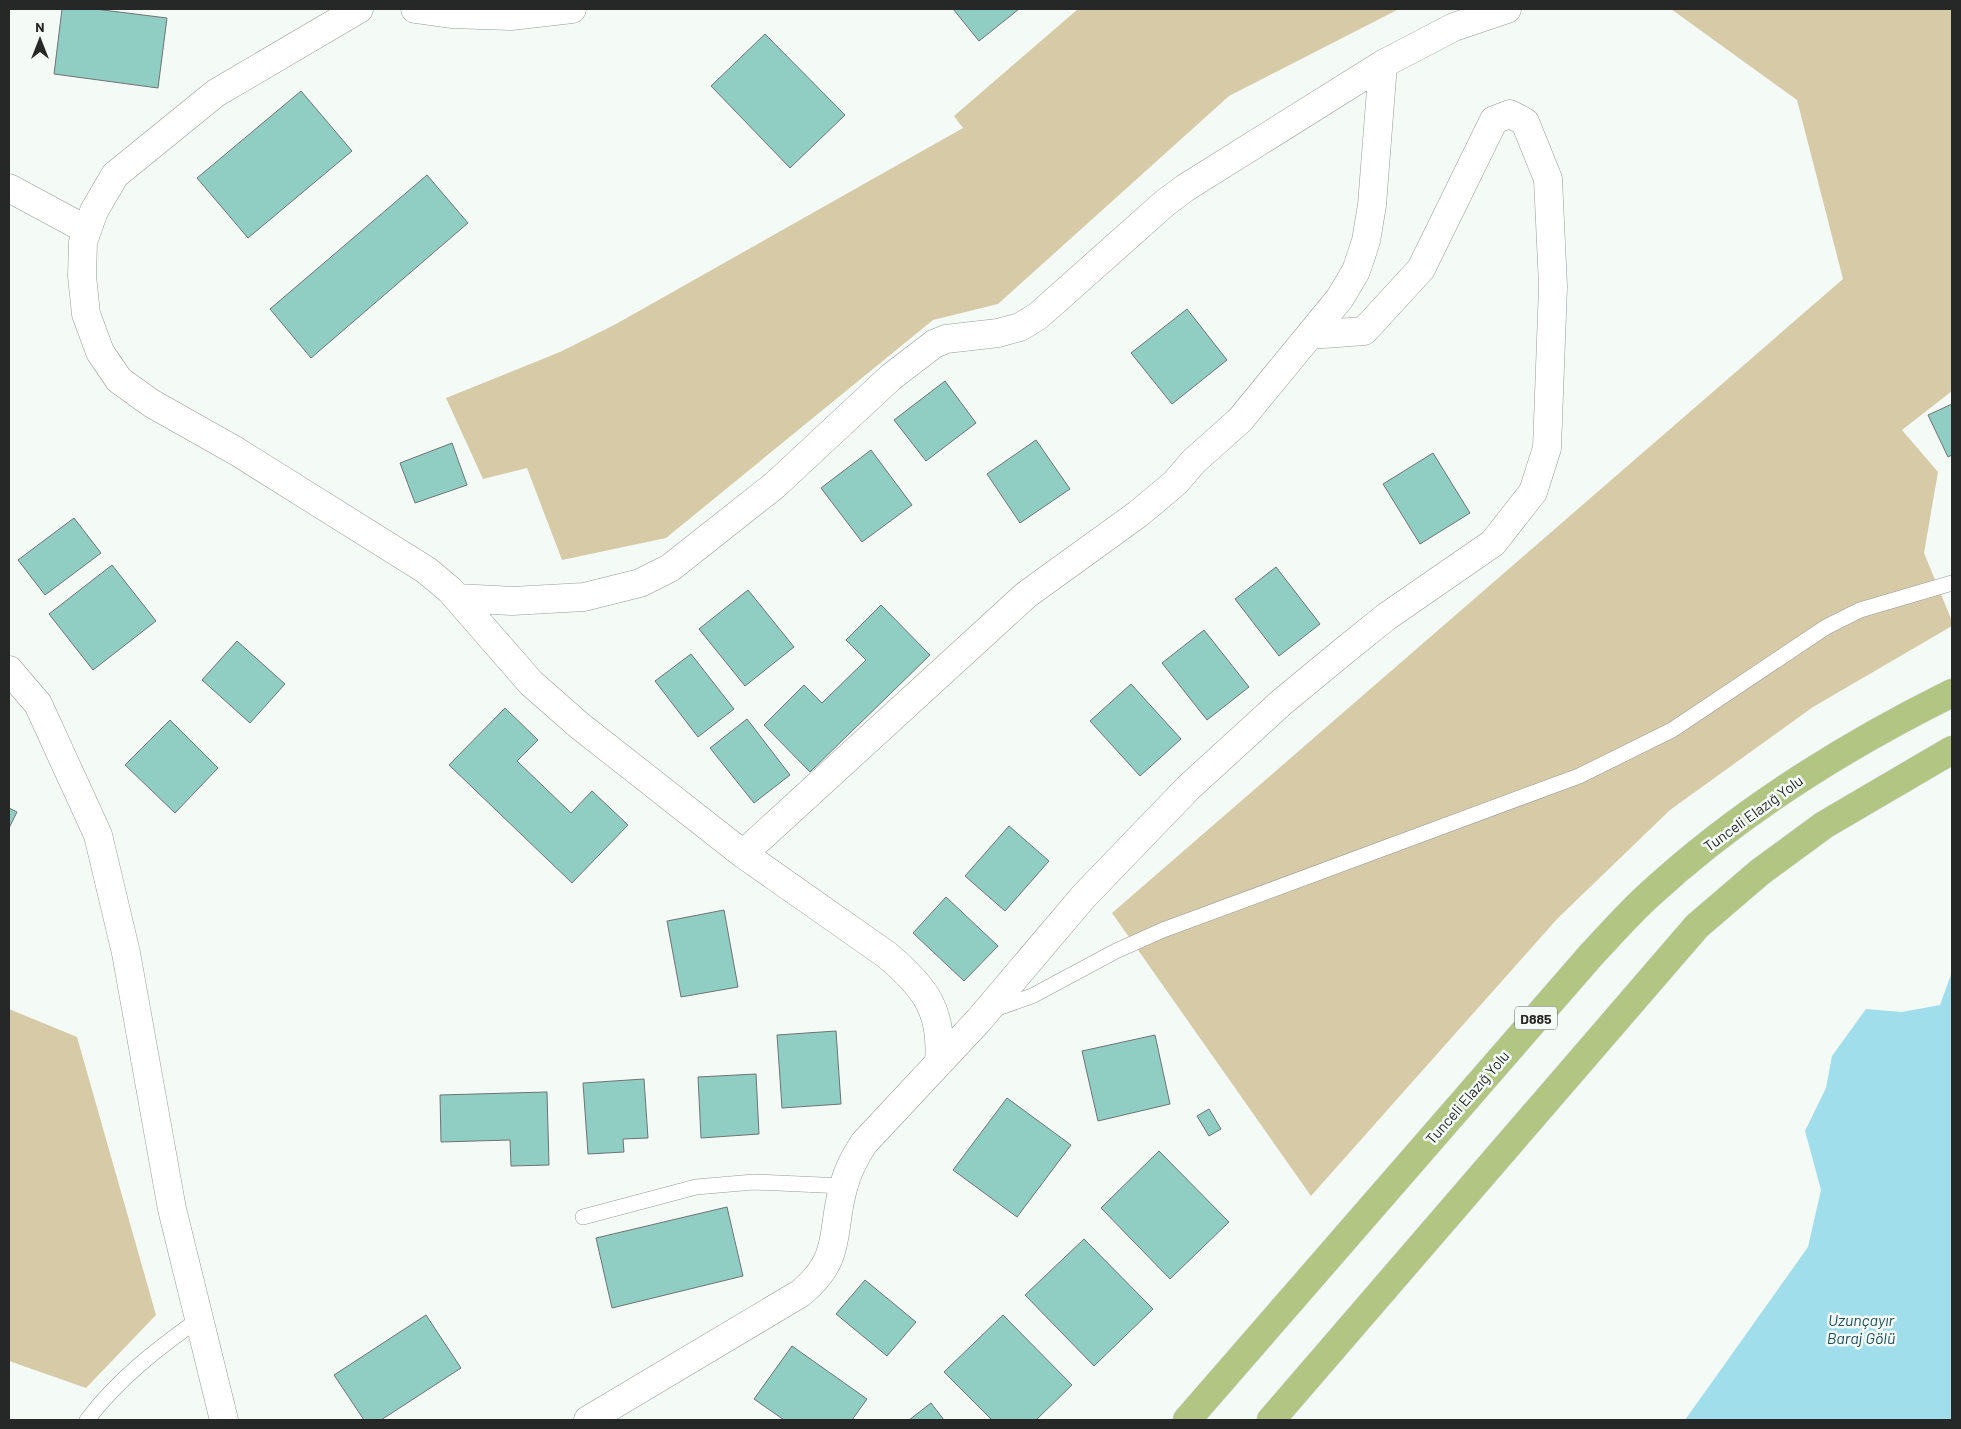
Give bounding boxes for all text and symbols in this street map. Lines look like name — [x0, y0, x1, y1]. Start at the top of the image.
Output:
north arrow — [15, 15, 65, 65]
text: N — [35, 18, 45, 35]
street label: Tunceli Elazığ Yolu — [1700, 771, 1806, 855]
road number: D885 — [1515, 1006, 1557, 1030]
street label: Tunceli Elazığ Yolu — [1421, 1046, 1513, 1148]
water label: Uzunçayır Baraj Gölü — [1827, 1310, 1895, 1347]

